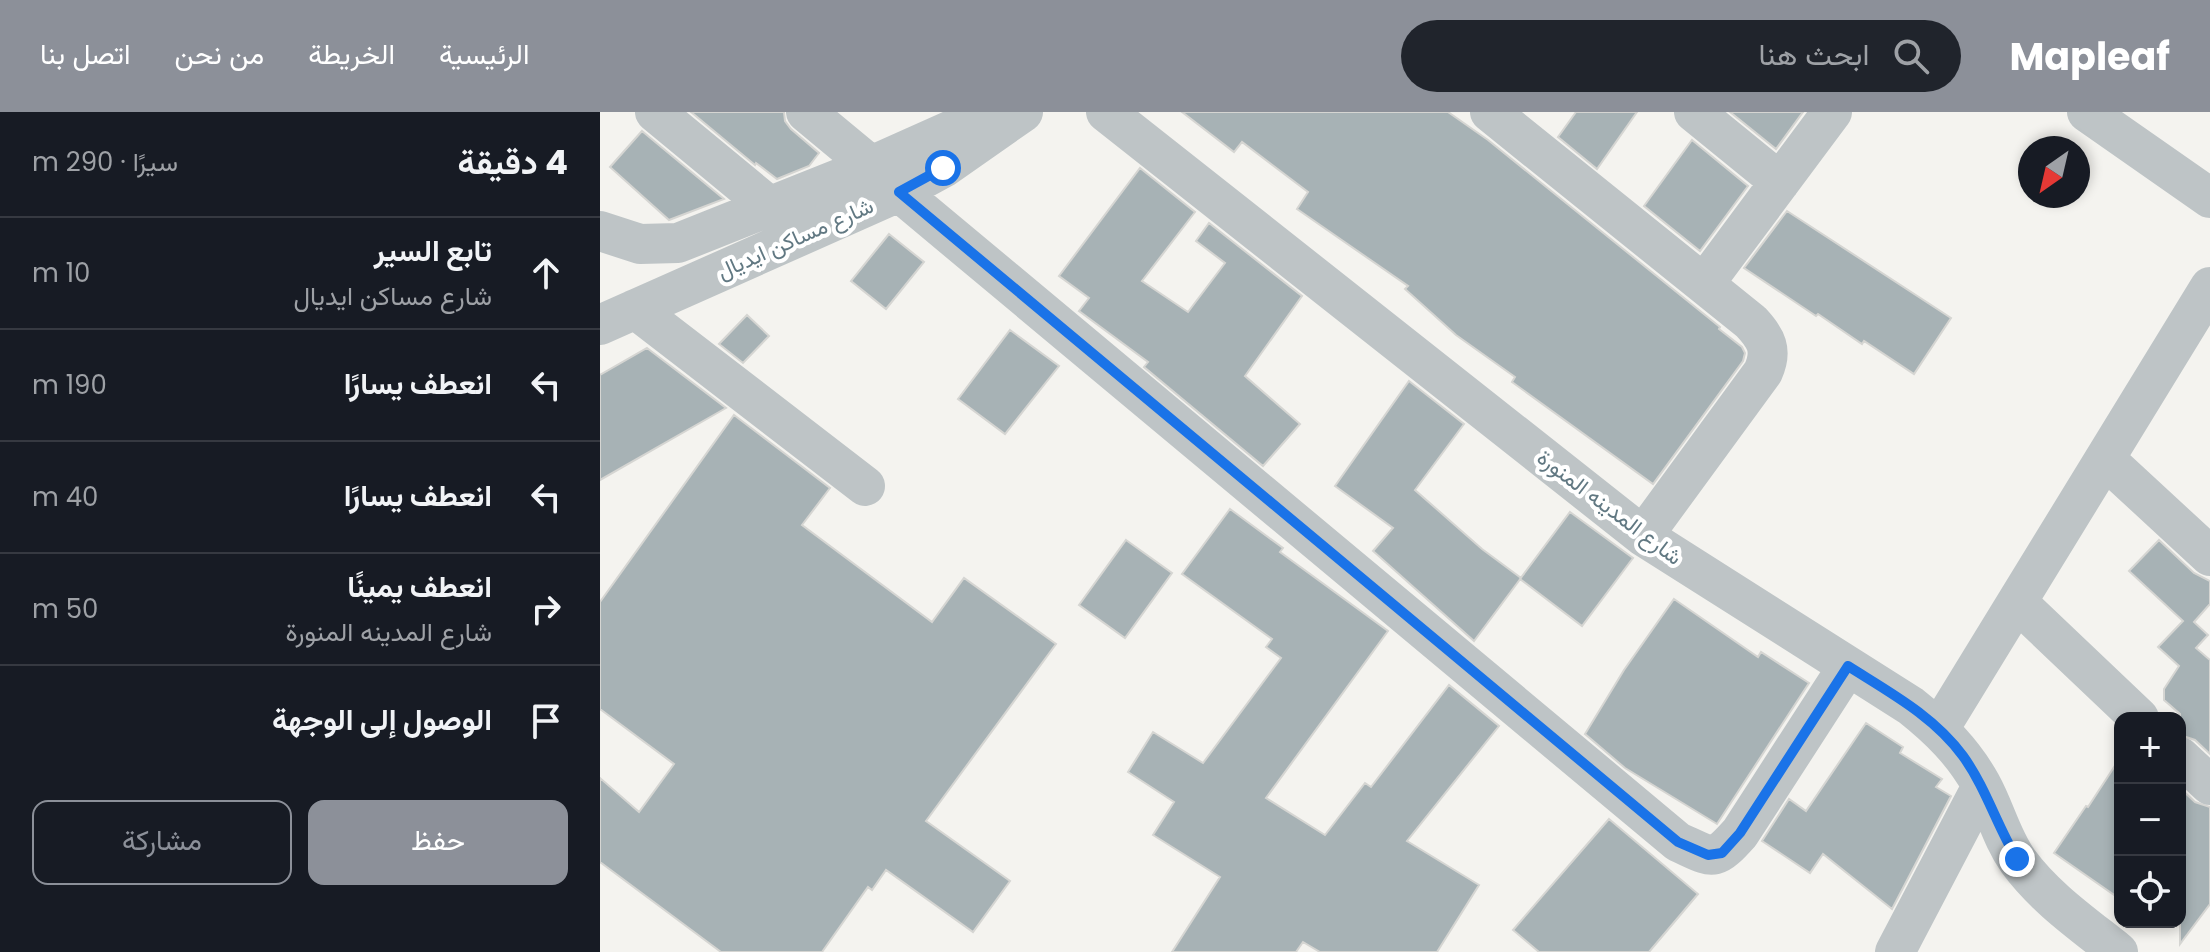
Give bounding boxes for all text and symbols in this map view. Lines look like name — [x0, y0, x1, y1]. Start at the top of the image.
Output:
search box — [1401, 20, 1961, 92]
text: Mapleaf — [2009, 30, 2170, 83]
text: ابحث هنا — [1758, 33, 1869, 76]
icon: search — [1889, 34, 1933, 78]
text: اتصل بنا — [40, 35, 130, 74]
text: من نحن — [174, 35, 264, 74]
text: الخريطة — [308, 35, 395, 74]
text: الرئيسية — [439, 35, 529, 74]
north arrow — [2018, 136, 2090, 208]
text: 4 دقيقة — [458, 138, 568, 186]
text: سيرًا · 290 m — [32, 144, 178, 180]
route start — [925, 150, 961, 186]
street label: شارع مساكن ايديال — [712, 190, 878, 287]
text: تابع السير — [374, 229, 492, 272]
icon: ahead — [524, 251, 568, 295]
text: 10 m — [32, 255, 90, 291]
text: شارع مساكن ايديال — [293, 278, 492, 314]
text: انعطف يسارًا — [344, 362, 492, 405]
icon: left — [524, 363, 568, 407]
text: 190 m — [32, 367, 107, 403]
street label: شارع المدينه المنورة — [1531, 442, 1689, 572]
text: انعطف يسارًا — [344, 474, 492, 517]
icon: left — [524, 475, 568, 519]
text: 40 m — [32, 479, 98, 515]
text: انعطف يمينًا — [347, 565, 492, 608]
icon: right — [524, 587, 568, 631]
text: 50 m — [32, 591, 98, 627]
text: شارع المدينه المنورة — [286, 614, 492, 650]
text: الوصول إلى الوجهة — [272, 698, 492, 741]
icon: arrive — [524, 699, 568, 743]
map controls — [2114, 712, 2186, 928]
button: + — [2114, 712, 2186, 784]
button: − — [2114, 784, 2186, 856]
button: مشاركة — [32, 800, 292, 885]
button: حفظ — [308, 800, 568, 885]
route end — [1999, 841, 2035, 877]
button: locate — [2114, 856, 2186, 928]

